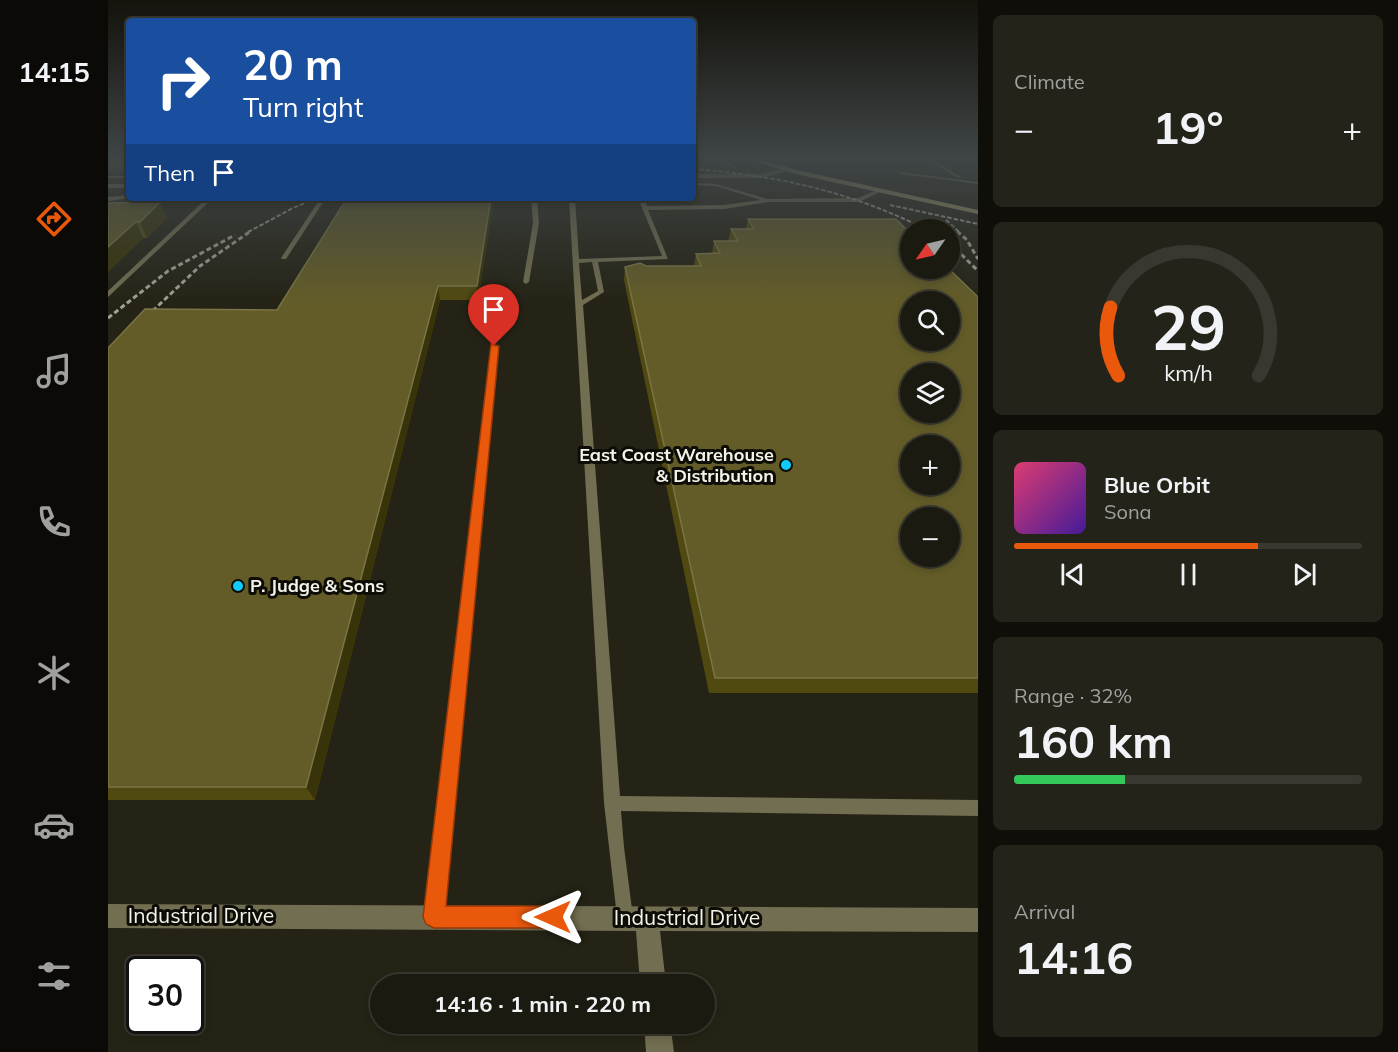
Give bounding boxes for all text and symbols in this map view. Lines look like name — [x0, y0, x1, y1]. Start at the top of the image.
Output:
text: 20 m — [243, 38, 343, 91]
icon: right — [144, 42, 222, 120]
text: 14:15 — [18, 55, 90, 89]
text: Climate — [1014, 69, 1085, 94]
text: Turn right — [243, 90, 363, 124]
text: 19° — [1152, 99, 1224, 155]
text: − — [1014, 108, 1034, 149]
text: + — [1342, 108, 1362, 149]
icon: arrive — [207, 156, 240, 189]
text: Then — [144, 159, 195, 187]
icon: directions — [33, 198, 75, 240]
north arrow — [900, 219, 960, 279]
map controls — [900, 219, 960, 567]
pin — [468, 284, 519, 346]
text: 29 — [1151, 287, 1225, 366]
button: search — [900, 291, 960, 351]
icon: arrive — [477, 293, 510, 326]
icon: music — [33, 350, 75, 392]
text: km/h — [1164, 359, 1212, 386]
button: layers — [900, 363, 960, 423]
button: + — [900, 435, 960, 495]
place label: East Coast Warehouse & Distribution — [579, 443, 774, 487]
marker: East Coast Warehouse & Distribution — [779, 458, 793, 472]
text: Blue Orbit — [1104, 471, 1210, 499]
text: Sona — [1104, 499, 1152, 524]
icon: phone — [33, 501, 75, 543]
button: − — [900, 507, 960, 567]
icon: previous — [1056, 558, 1089, 591]
icon: pause — [1172, 558, 1205, 591]
icon: next — [1288, 558, 1321, 591]
place label: P. Judge & Sons — [250, 574, 384, 597]
marker: P. Judge & Sons — [231, 579, 245, 593]
icon: climate — [33, 652, 75, 694]
text: Range · 32% — [1014, 683, 1132, 708]
text: 160 km — [1014, 713, 1173, 769]
icon: car — [33, 804, 75, 846]
position arrow — [521, 885, 585, 949]
text: Arrival — [1014, 899, 1075, 924]
street label: Industrial Drive — [128, 902, 274, 928]
street label: Industrial Drive — [614, 904, 760, 930]
text: 14:16 — [1014, 929, 1133, 985]
icon: filters — [33, 955, 75, 997]
speed limit sign: 30 — [126, 956, 204, 1034]
text: 14:16 · 1 min · 220 m — [434, 990, 651, 1018]

